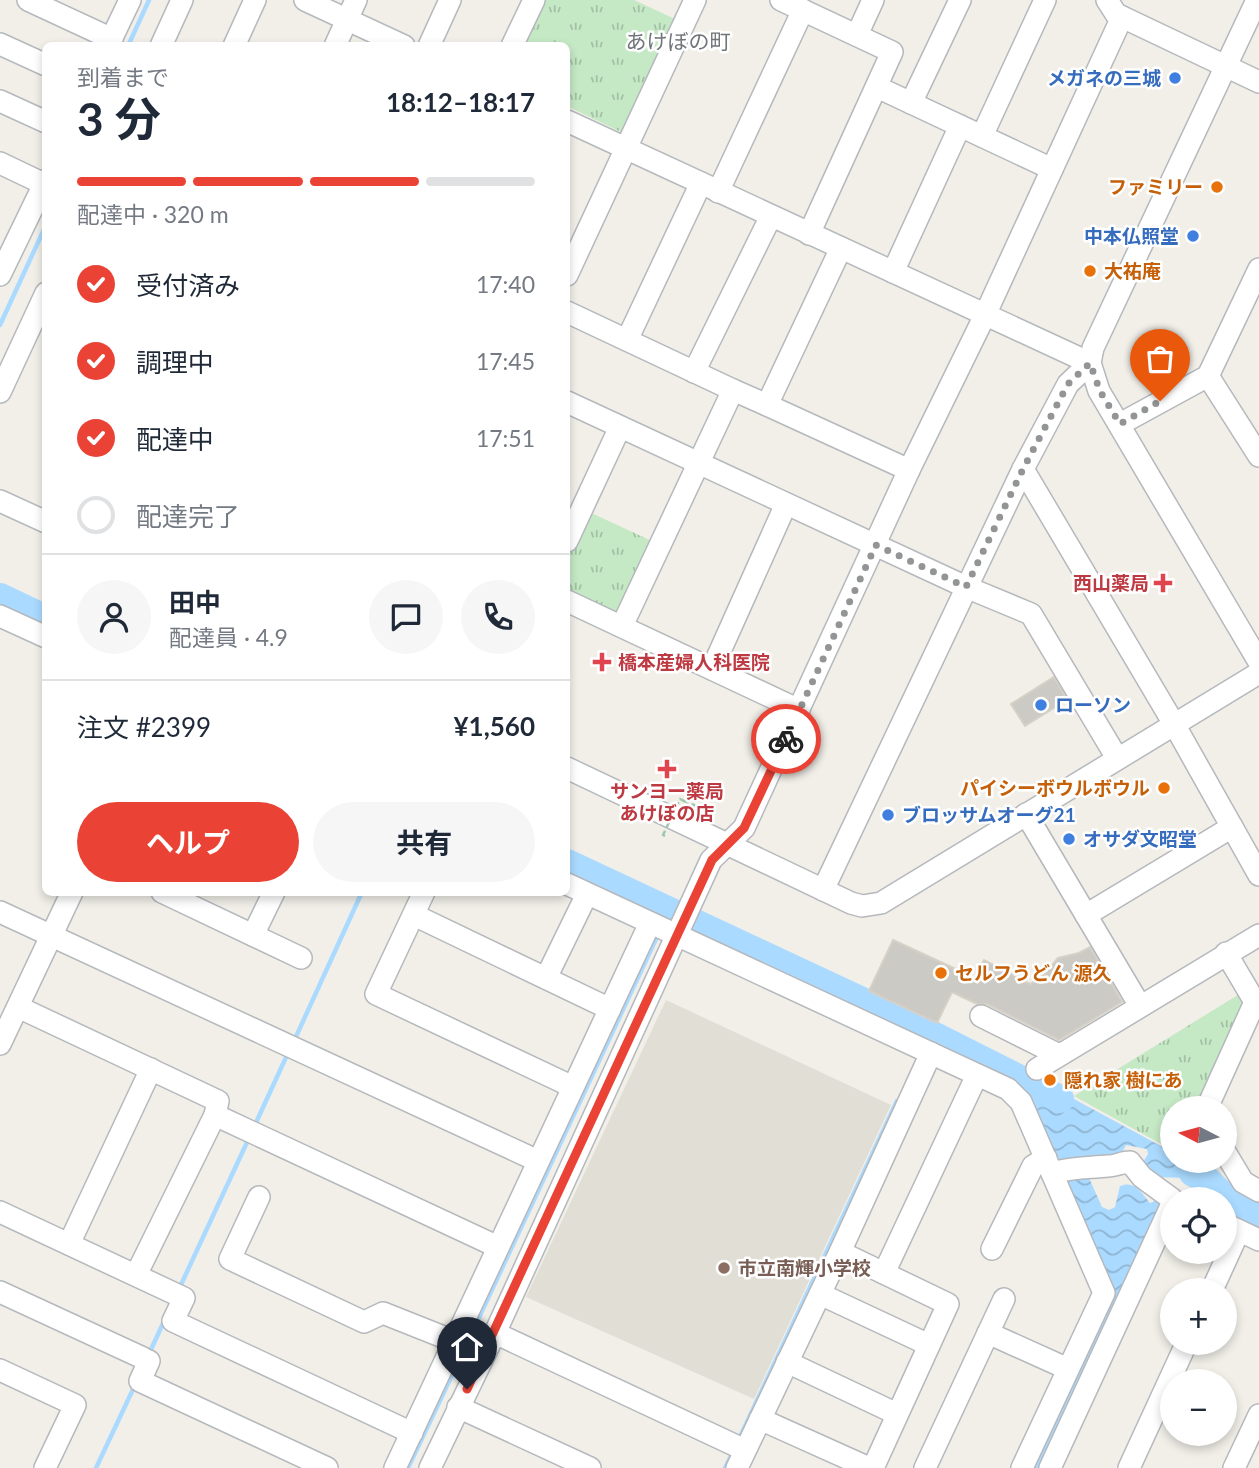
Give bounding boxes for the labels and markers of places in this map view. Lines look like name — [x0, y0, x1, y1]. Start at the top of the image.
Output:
place label: メガネの三城 — [1047, 66, 1161, 89]
marker: メガネの三城 — [1167, 70, 1183, 86]
place label: ファミリー — [1108, 175, 1203, 198]
marker: ファミリー — [1209, 179, 1225, 195]
place label: 中本仏照堂 — [1084, 224, 1179, 247]
marker: 中本仏照堂 — [1185, 228, 1201, 244]
place label: 大祐庵 — [1104, 259, 1161, 282]
marker: 大祐庵 — [1082, 263, 1098, 279]
pin — [1130, 329, 1190, 401]
place label: 西山薬局 — [1073, 571, 1149, 594]
marker: 西山薬局 — [1155, 575, 1171, 591]
place label: 橋本産婦人科医院 — [618, 650, 770, 673]
marker: 橋本産婦人科医院 — [592, 652, 612, 672]
place label: ローソン — [1055, 693, 1131, 716]
marker: ローソン — [1033, 697, 1049, 713]
marker: サンヨー薬局 あけぼの店 — [659, 761, 675, 777]
place label: パイシーボウルボウル — [960, 776, 1150, 799]
place label: サンヨー薬局 あけぼの店 — [610, 779, 724, 824]
marker: パイシーボウルボウル — [1156, 780, 1172, 796]
place label: ブロッサムオーグ21 — [902, 803, 1076, 826]
marker: ブロッサムオーグ21 — [880, 807, 896, 823]
place label: オサダ文昭堂 — [1083, 827, 1197, 850]
marker: オサダ文昭堂 — [1061, 831, 1077, 847]
place label: セルフうどん 源久 — [955, 961, 1112, 984]
marker: セルフうどん 源久 — [933, 965, 949, 981]
place label: 隠れ家 樹にあ — [1064, 1068, 1183, 1091]
marker: 隠れ家 樹にあ — [1042, 1072, 1058, 1088]
place label: 市立南輝小学校 — [738, 1256, 871, 1279]
marker: 市立南輝小学校 — [716, 1260, 732, 1276]
pin — [437, 1317, 497, 1389]

